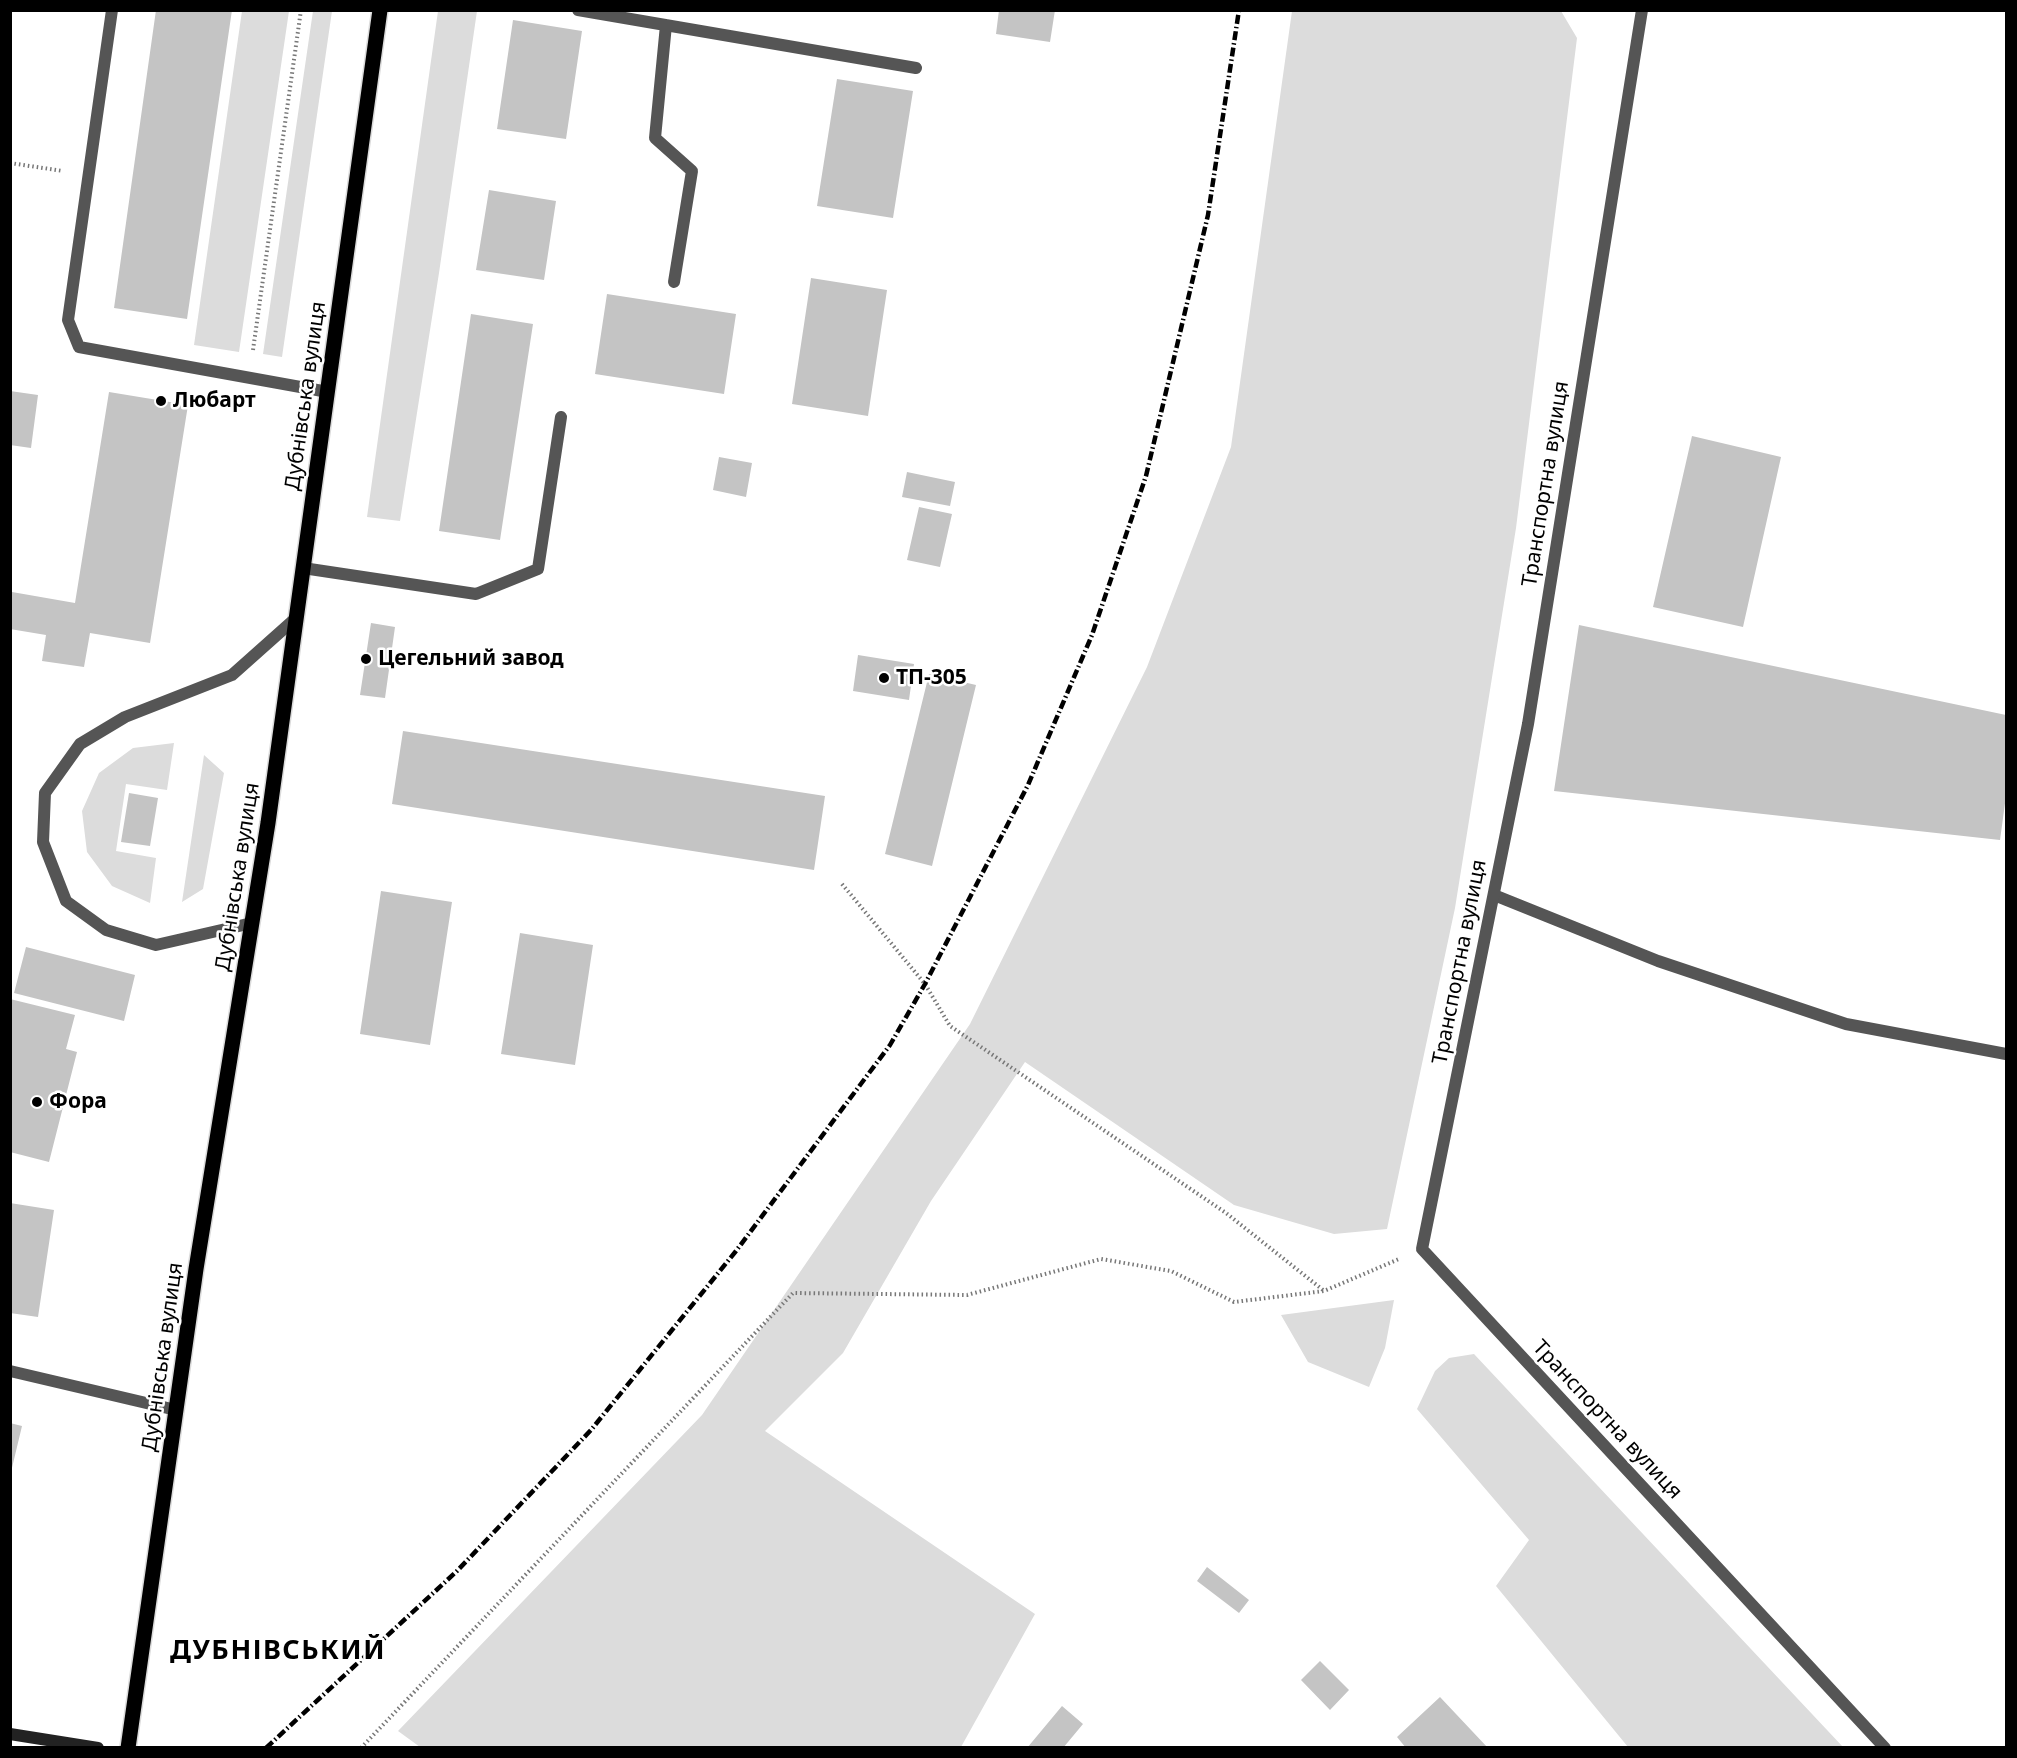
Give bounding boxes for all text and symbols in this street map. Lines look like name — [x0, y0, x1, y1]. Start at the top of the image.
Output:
street label: Дубнівська вулиця — [280, 300, 332, 492]
street label: Транспортна вулиця — [1517, 379, 1575, 589]
place label: Любарт — [173, 388, 256, 414]
marker: Любарт — [154, 394, 168, 408]
place label: Цегельний завод — [378, 646, 564, 672]
marker: Цегельний завод — [359, 652, 373, 666]
place label: ТП-305 — [896, 665, 967, 691]
marker: ТП-305 — [877, 671, 891, 685]
street label: Дубнівська вулиця — [211, 781, 265, 973]
street label: Транспортна вулиця — [1428, 858, 1492, 1066]
place label: Фора — [49, 1089, 107, 1115]
marker: Фора — [30, 1095, 44, 1109]
street label: Дубнівська вулиця — [137, 1261, 189, 1453]
street label: Транспортна вулиця — [1527, 1335, 1687, 1505]
district label: ДУБНІВСЬКИЙ — [170, 1635, 386, 1667]

